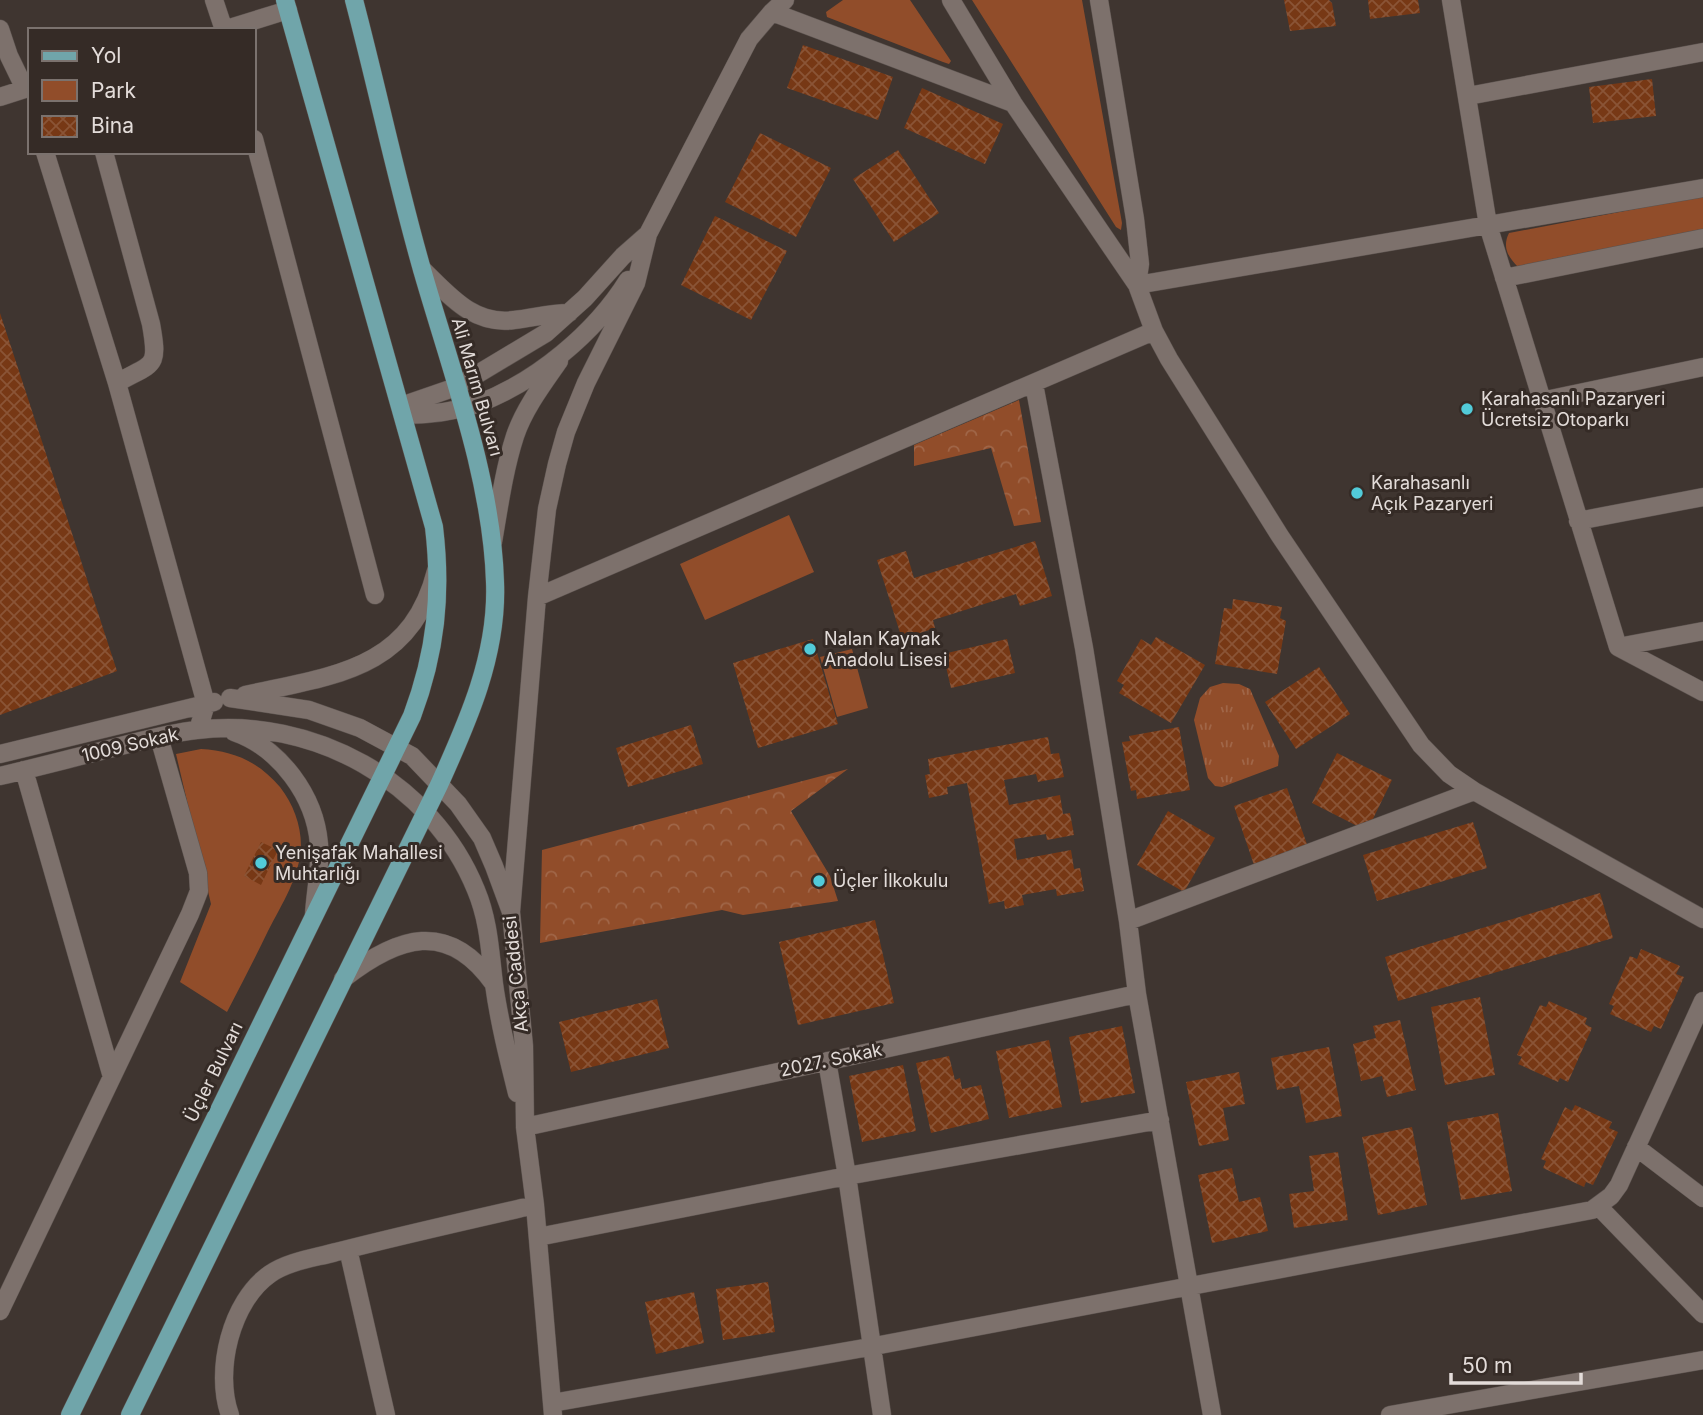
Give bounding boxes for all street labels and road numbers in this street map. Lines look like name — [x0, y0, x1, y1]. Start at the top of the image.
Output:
street label: Ali Marım Bulvarı — [448, 315, 507, 459]
street label: 1009 Sokak — [80, 723, 180, 766]
street label: Akça Caddesi — [499, 915, 532, 1033]
street label: Üçler Bulvarı — [179, 1018, 247, 1125]
street label: 2027. Sokak — [778, 1038, 884, 1081]

